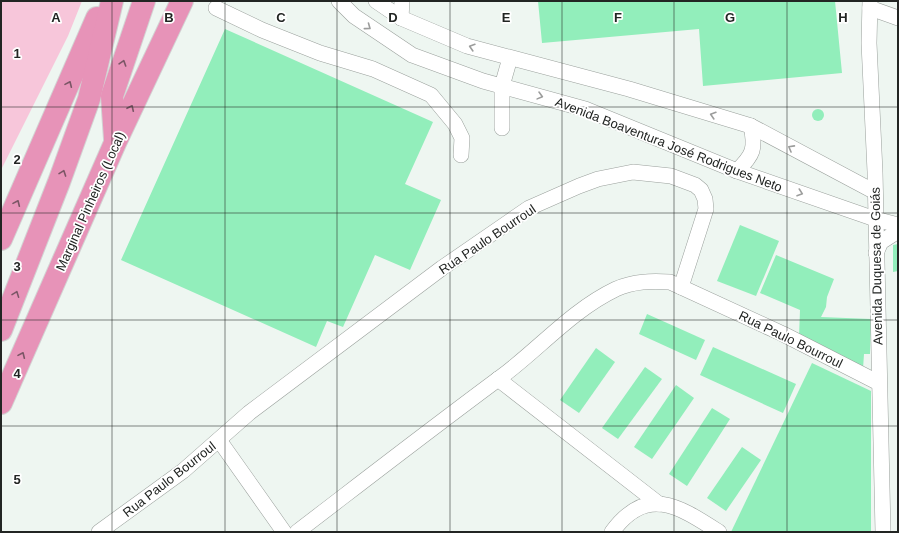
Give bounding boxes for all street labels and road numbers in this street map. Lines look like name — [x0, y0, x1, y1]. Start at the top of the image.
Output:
street label: Avenida Boaventura José Rodrigues Neto — [553, 94, 784, 195]
street label: Marginal Pinheiros (Local) — [53, 129, 128, 273]
street label: Avenida Duquesa de Goiás — [868, 186, 885, 345]
street label: Rua Paulo Bourroul — [436, 201, 539, 277]
street label: Rua Paulo Bourroul — [737, 308, 845, 371]
street label: Rua Paulo Bourroul — [120, 438, 219, 520]

